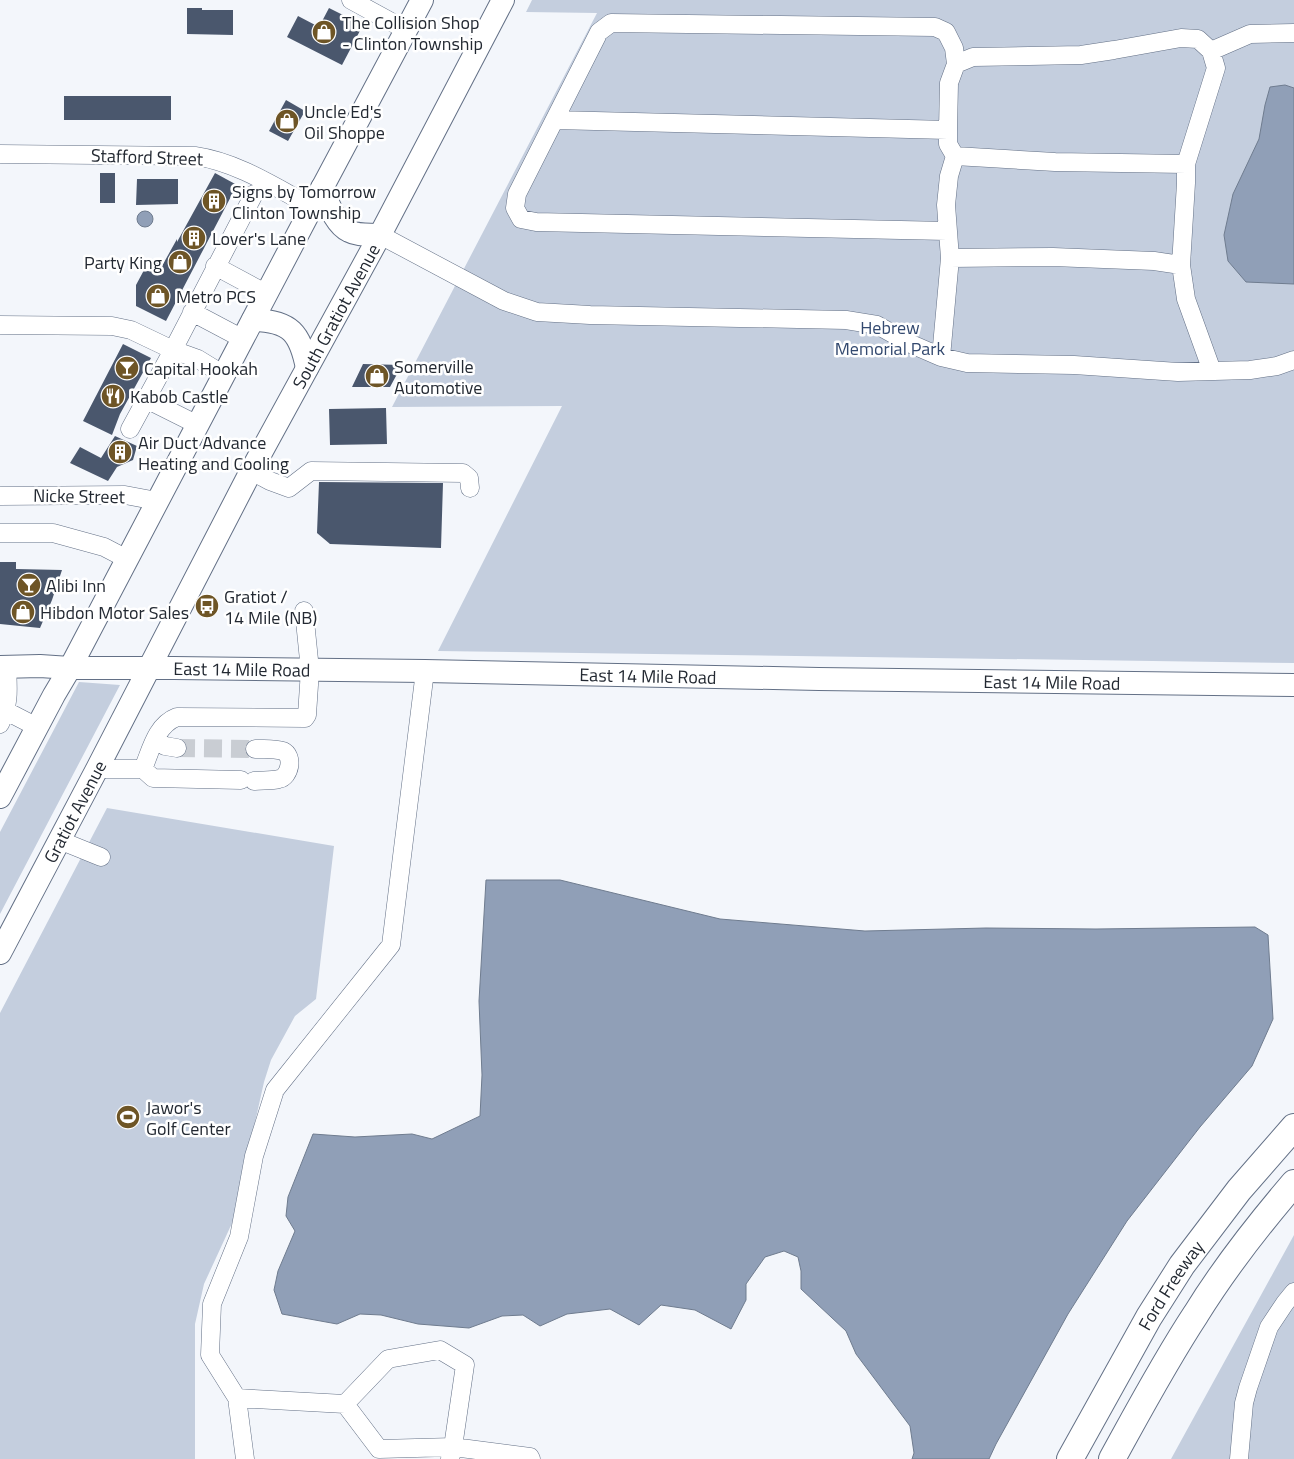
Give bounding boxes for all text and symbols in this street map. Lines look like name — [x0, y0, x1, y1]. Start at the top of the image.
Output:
place label: The Collision Shop - Clinton Township — [342, 9, 483, 57]
shop icon: The Collision Shop - Clinton Township — [311, 19, 337, 45]
place label: Uncle Ed's Oil Shoppe — [304, 98, 385, 146]
shop icon: Uncle Ed's Oil Shoppe — [274, 108, 300, 134]
street label: Stafford Street — [91, 142, 204, 172]
place label: Signs by Tomorrow Clinton Township — [232, 178, 376, 226]
building icon: Signs by Tomorrow Clinton Township — [201, 188, 227, 214]
building icon: Lover's Lane — [181, 225, 207, 251]
place label: Lover's Lane — [212, 225, 306, 252]
street label: South Gratiot Avenue — [285, 239, 386, 393]
place label: Party King — [84, 249, 162, 276]
shop icon: Party King — [167, 249, 193, 275]
shop icon: Metro PCS — [145, 283, 171, 309]
place label: Metro PCS — [176, 283, 256, 310]
park label: Hebrew Memorial Park — [835, 314, 946, 362]
place label: Somerville Automotive — [394, 353, 482, 401]
bar icon: Capital Hookah — [114, 355, 140, 381]
place label: Capital Hookah — [144, 355, 258, 382]
shop icon: Somerville Automotive — [364, 363, 390, 389]
restaurant icon: Kabob Castle — [100, 383, 126, 409]
place label: Kabob Castle — [130, 383, 228, 410]
place label: Air Duct Advance Heating and Cooling — [138, 429, 289, 477]
building icon: Air Duct Advance Heating and Cooling — [107, 439, 133, 465]
street label: Nicke Street — [33, 482, 126, 510]
bar icon: Alibi Inn — [16, 572, 42, 598]
place label: Alibi Inn — [46, 572, 106, 599]
place label: Gratiot / 14 Mile (NB) — [224, 583, 317, 631]
bus stop icon: Gratiot / 14 Mile (NB) — [194, 593, 220, 619]
shop icon: Hibdon Motor Sales — [10, 599, 36, 625]
place label: Hibdon Motor Sales — [40, 599, 189, 626]
street label: East 14 Mile Road — [173, 654, 311, 683]
street label: East 14 Mile Road — [579, 661, 717, 690]
street label: East 14 Mile Road — [983, 668, 1121, 696]
street label: Gratiot Avenue — [36, 755, 113, 868]
place label: Jawor's Golf Center — [146, 1094, 231, 1142]
sports icon: Jawor's Golf Center — [115, 1104, 141, 1130]
street label: Ford Freeway — [1131, 1234, 1210, 1335]

